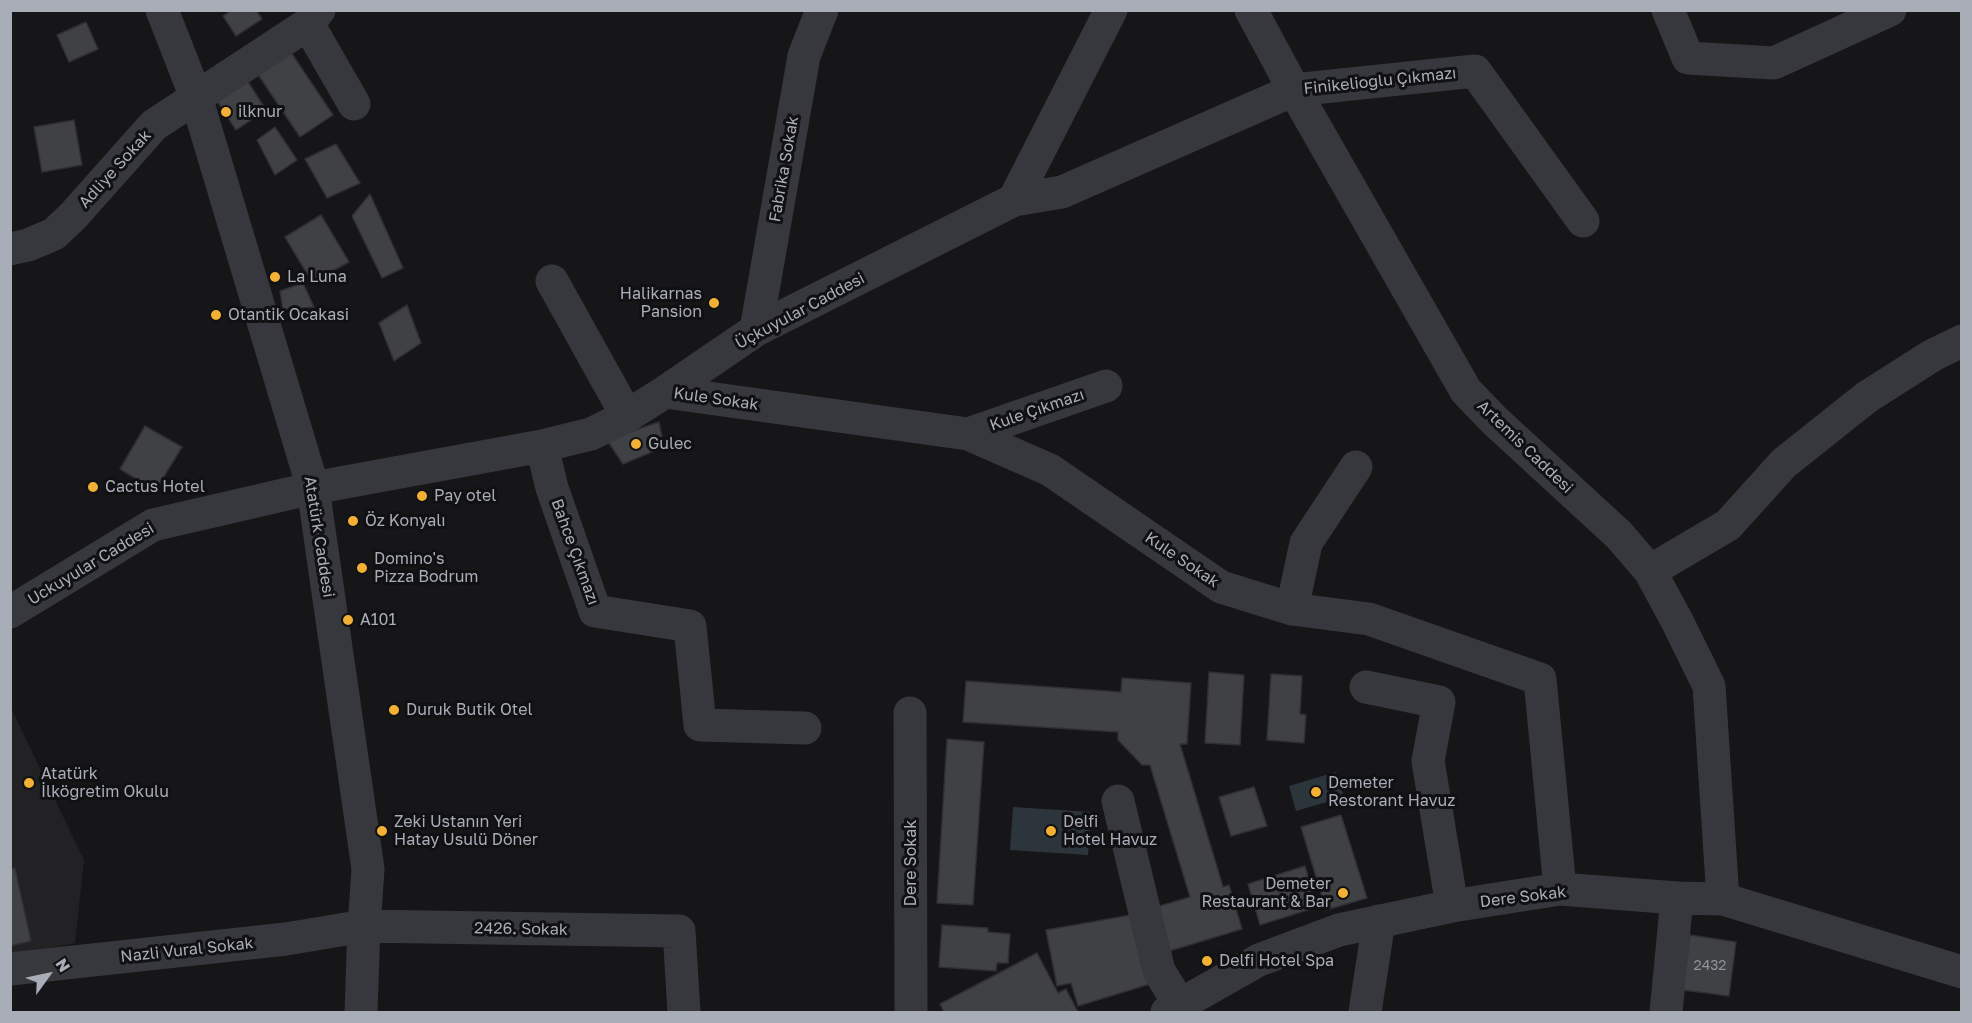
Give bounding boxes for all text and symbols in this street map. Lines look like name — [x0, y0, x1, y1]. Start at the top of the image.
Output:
street label: Finikelioglu Çıkmazı — [1303, 63, 1457, 99]
place label: ilknur — [238, 102, 282, 122]
marker: ilknur — [219, 105, 233, 119]
street label: Fabrika Sokak — [765, 114, 803, 224]
street label: Adliye Sokak — [75, 126, 155, 212]
place label: La Luna — [287, 267, 347, 287]
street label: Üçkuyular Caddesi — [732, 269, 868, 353]
marker: La Luna — [268, 270, 282, 284]
place label: Halikarnas Pansion — [620, 284, 702, 322]
marker: Halikarnas Pansion — [707, 296, 721, 310]
place label: Otantik Ocakasi — [228, 305, 349, 325]
marker: Otantik Ocakasi — [209, 308, 223, 322]
street label: Kule Sokak — [672, 384, 760, 414]
street label: Kule Çıkmazı — [987, 385, 1087, 435]
street label: Artemis Caddesi — [1473, 396, 1577, 498]
place label: Gulec — [648, 434, 692, 454]
marker: Gulec — [629, 437, 643, 451]
street label: Atatürk Caddesi — [300, 475, 338, 599]
place label: Cactus Hotel — [105, 477, 205, 497]
marker: Cactus Hotel — [86, 480, 100, 494]
place label: Pay otel — [434, 486, 496, 506]
marker: Pay otel — [415, 489, 429, 503]
street label: Bahce Çıkmazı — [547, 496, 603, 608]
place label: Öz Konyalı — [365, 511, 446, 531]
marker: Öz Konyalı — [346, 514, 360, 528]
street label: Uckuyular Caddesi — [24, 519, 158, 609]
street label: Kule Sokak — [1141, 528, 1223, 592]
place label: Domino's Pizza Bodrum — [374, 549, 479, 587]
marker: Domino's Pizza Bodrum — [355, 561, 369, 575]
place label: A101 — [360, 610, 396, 630]
marker: A101 — [341, 613, 355, 627]
place label: Duruk Butik Otel — [406, 700, 533, 720]
marker: Duruk Butik Otel — [387, 703, 401, 717]
place label: Atatürk İlköğretim Okulu — [41, 764, 169, 802]
place label: Demeter Restorant Havuz — [1328, 773, 1455, 811]
marker: Atatürk İlköğretim Okulu — [22, 776, 36, 790]
marker: Demeter Restorant Havuz — [1309, 785, 1323, 799]
place label: Zeki Ustanın Yeri Hatay Usulü Döner — [394, 812, 538, 850]
place label: Delfi Hotel Havuz — [1063, 812, 1157, 850]
street label: Dere Sokak — [901, 820, 921, 906]
marker: Zeki Ustanın Yeri Hatay Usulü Döner — [375, 824, 389, 838]
marker: Delfi Hotel Havuz — [1044, 824, 1058, 838]
place label: Demeter Restaurant & Bar — [1201, 874, 1331, 912]
street label: Dere Sokak — [1479, 882, 1567, 912]
marker: Demeter Restaurant & Bar — [1336, 886, 1350, 900]
street label: 2426. Sokak — [474, 919, 568, 939]
street label: Nazli Vural Sokak — [120, 933, 254, 967]
north arrow — [18, 945, 78, 1005]
place label: Delfi Hotel Spa — [1219, 951, 1334, 971]
marker: Delfi Hotel Spa — [1200, 954, 1214, 968]
text: N — [51, 955, 75, 976]
house number: 2432 — [1694, 958, 1726, 974]

